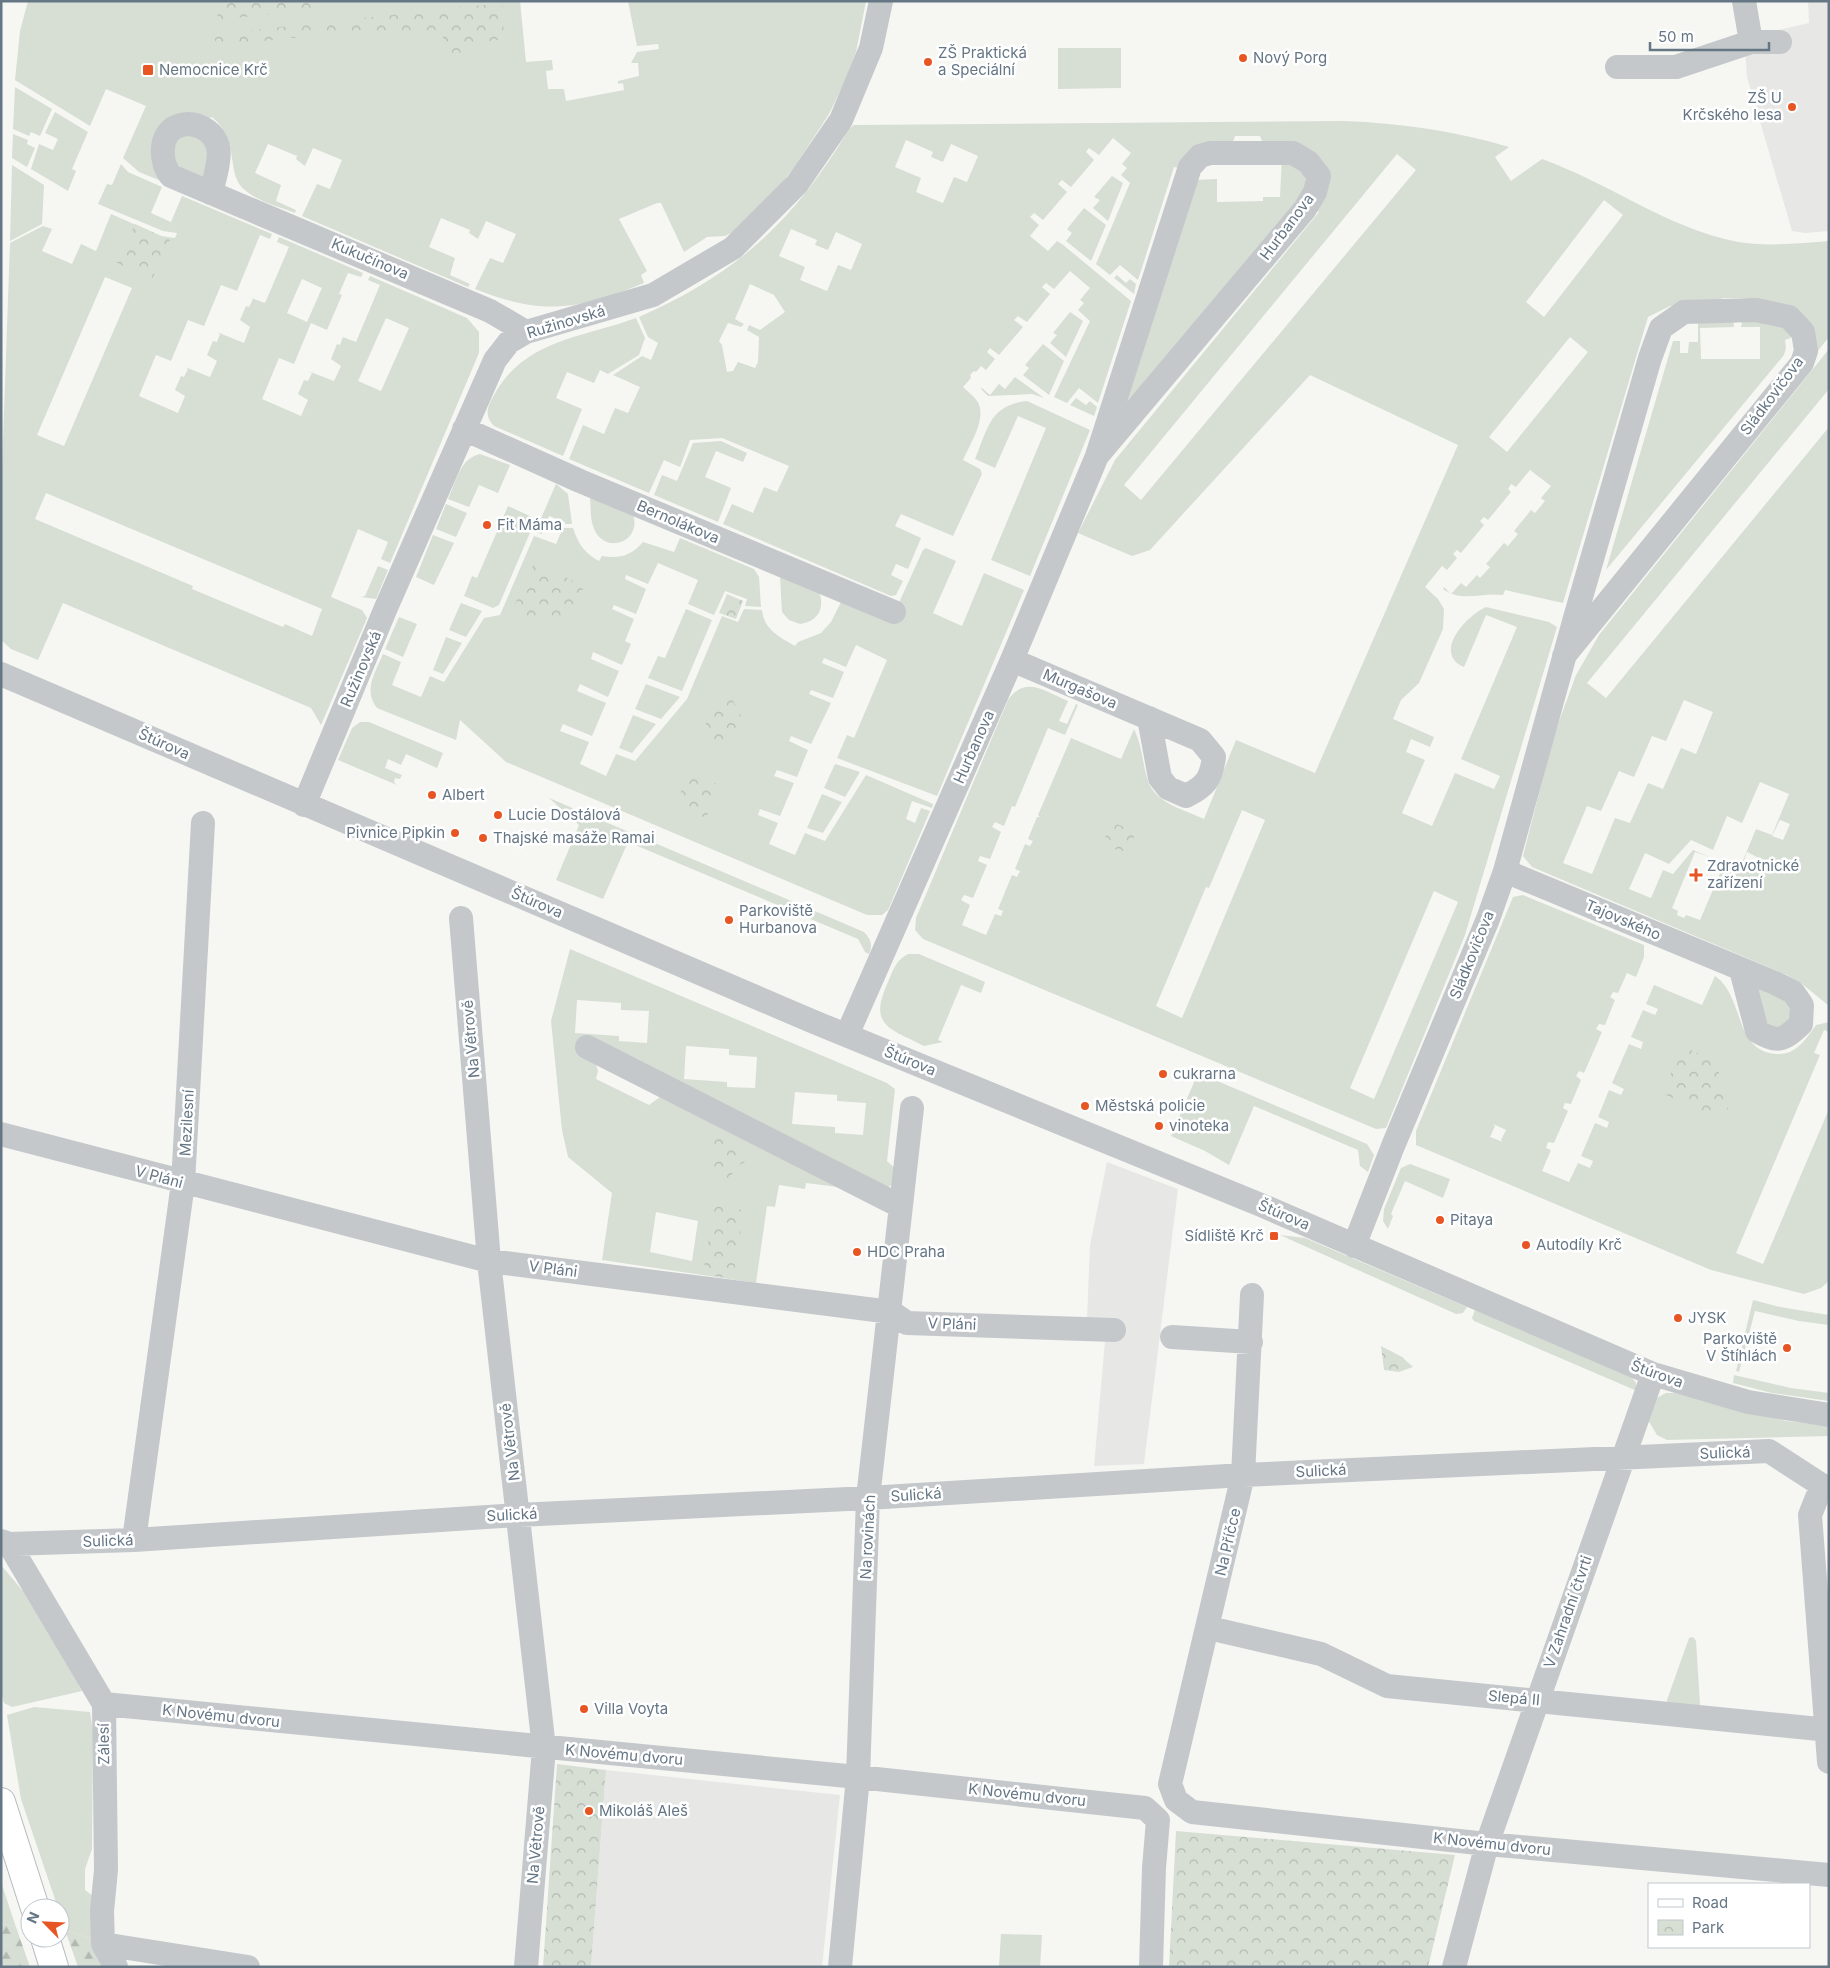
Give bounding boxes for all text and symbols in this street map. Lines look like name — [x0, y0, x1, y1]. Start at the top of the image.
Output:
scale bar — [1650, 20, 1769, 52]
text: 50 m — [1658, 27, 1694, 46]
place label: ZŠ Praktická a Speciální — [938, 43, 1027, 79]
place label: Nový Porg — [1253, 48, 1327, 67]
marker: Nový Porg — [1237, 52, 1249, 64]
marker: ZŠ Praktická a Speciální — [922, 56, 934, 68]
place label: Nemocnice Krč — [159, 60, 268, 79]
marker: Nemocnice Krč — [141, 63, 155, 77]
place label: ZŠ U Krčského lesa — [1683, 88, 1782, 124]
marker: ZŠ U Krčského lesa — [1786, 101, 1798, 113]
street label: Hurbanova — [1256, 190, 1318, 264]
street label: Kukučínova — [329, 234, 412, 283]
street label: Ružinovská — [524, 301, 607, 342]
street label: Sládkovičova — [1736, 353, 1807, 439]
street label: Bernolákova — [634, 496, 722, 547]
place label: Fit Máma — [497, 515, 562, 534]
marker: Fit Máma — [481, 519, 493, 531]
street label: Ružinovská — [336, 628, 385, 710]
street label: Murgašova — [1040, 664, 1120, 713]
street label: Hurbanova — [949, 707, 998, 786]
street label: Štúrova — [136, 724, 193, 763]
place label: Albert — [442, 785, 485, 804]
marker: Albert — [426, 789, 438, 801]
place label: Lucie Dostálová — [508, 805, 621, 824]
marker: Lucie Dostálová — [492, 809, 504, 821]
place label: Pivnice Pipkin — [346, 823, 445, 842]
marker: Pivnice Pipkin — [449, 827, 461, 839]
place label: Thajské masáže Ramai — [493, 828, 655, 847]
marker: Thajské masáže Ramai — [477, 832, 489, 844]
place label: Zdravotnické zařízení — [1707, 856, 1799, 892]
marker: Zdravotnické zařízení — [1689, 868, 1703, 882]
street label: Štúrova — [509, 883, 566, 922]
street label: Tajovského — [1583, 895, 1664, 944]
place label: Parkoviště Hurbanova — [739, 901, 817, 937]
street label: Sládkovičova — [1445, 908, 1498, 1002]
marker: Parkoviště Hurbanova — [723, 914, 735, 926]
street label: Na Větrově — [458, 999, 483, 1079]
street label: Štúrova — [881, 1042, 939, 1080]
place label: cukrarna — [1173, 1064, 1236, 1083]
marker: cukrarna — [1157, 1068, 1169, 1080]
street label: Mezilesní — [175, 1089, 198, 1157]
place label: Městská policie — [1095, 1096, 1205, 1115]
marker: Městská policie — [1079, 1100, 1091, 1112]
place label: vinoteka — [1169, 1116, 1229, 1135]
marker: vinoteka — [1153, 1120, 1165, 1132]
street label: V Pláni — [133, 1161, 185, 1192]
street label: Štúrova — [1256, 1195, 1313, 1234]
place label: Pitaya — [1450, 1210, 1493, 1229]
marker: Pitaya — [1434, 1214, 1446, 1226]
place label: Sídliště Krč — [1185, 1226, 1264, 1245]
marker: Sídliště Krč — [1268, 1230, 1280, 1242]
place label: Autodíly Krč — [1536, 1235, 1622, 1254]
marker: Autodíly Krč — [1520, 1239, 1532, 1251]
place label: HDC Praha — [867, 1242, 945, 1261]
marker: HDC Praha — [851, 1246, 863, 1258]
street label: V Pláni — [528, 1256, 578, 1281]
place label: JYSK — [1688, 1308, 1726, 1327]
marker: JYSK — [1672, 1312, 1684, 1324]
street label: V Pláni — [927, 1313, 977, 1334]
place label: Parkoviště V Štíhlách — [1703, 1329, 1777, 1365]
marker: Parkoviště V Štíhlách — [1781, 1342, 1793, 1354]
street label: Štúrova — [1628, 1355, 1686, 1392]
street label: Na Větrově — [495, 1402, 524, 1482]
street label: Sulická — [1699, 1442, 1751, 1463]
street label: Sulická — [1295, 1460, 1347, 1481]
street label: Sulická — [890, 1483, 942, 1506]
street label: Na rovinách — [856, 1494, 879, 1580]
street label: Sulická — [486, 1504, 538, 1525]
street label: Na Příčce — [1211, 1506, 1245, 1578]
street label: Sulická — [82, 1530, 134, 1551]
street label: V Zahradní čtvrti — [1539, 1553, 1596, 1671]
street label: Slepá II — [1487, 1686, 1541, 1709]
place label: Villa Voyta — [594, 1699, 668, 1718]
street label: K Novému dvoru — [161, 1700, 281, 1731]
marker: Villa Voyta — [578, 1703, 590, 1715]
street label: Zálesí — [94, 1723, 113, 1765]
street label: K Novému dvoru — [564, 1740, 684, 1769]
street label: K Novému dvoru — [967, 1779, 1087, 1810]
place label: Mikoláš Aleš — [599, 1801, 688, 1820]
street label: Na Větrově — [523, 1805, 548, 1885]
marker: Mikoláš Aleš — [583, 1805, 595, 1817]
street label: K Novému dvoru — [1432, 1828, 1552, 1859]
legend — [1648, 1883, 1810, 1948]
text: Road — [1692, 1893, 1728, 1912]
north arrow — [20, 1898, 70, 1948]
text: N — [23, 1909, 43, 1926]
text: Park — [1692, 1918, 1725, 1937]

